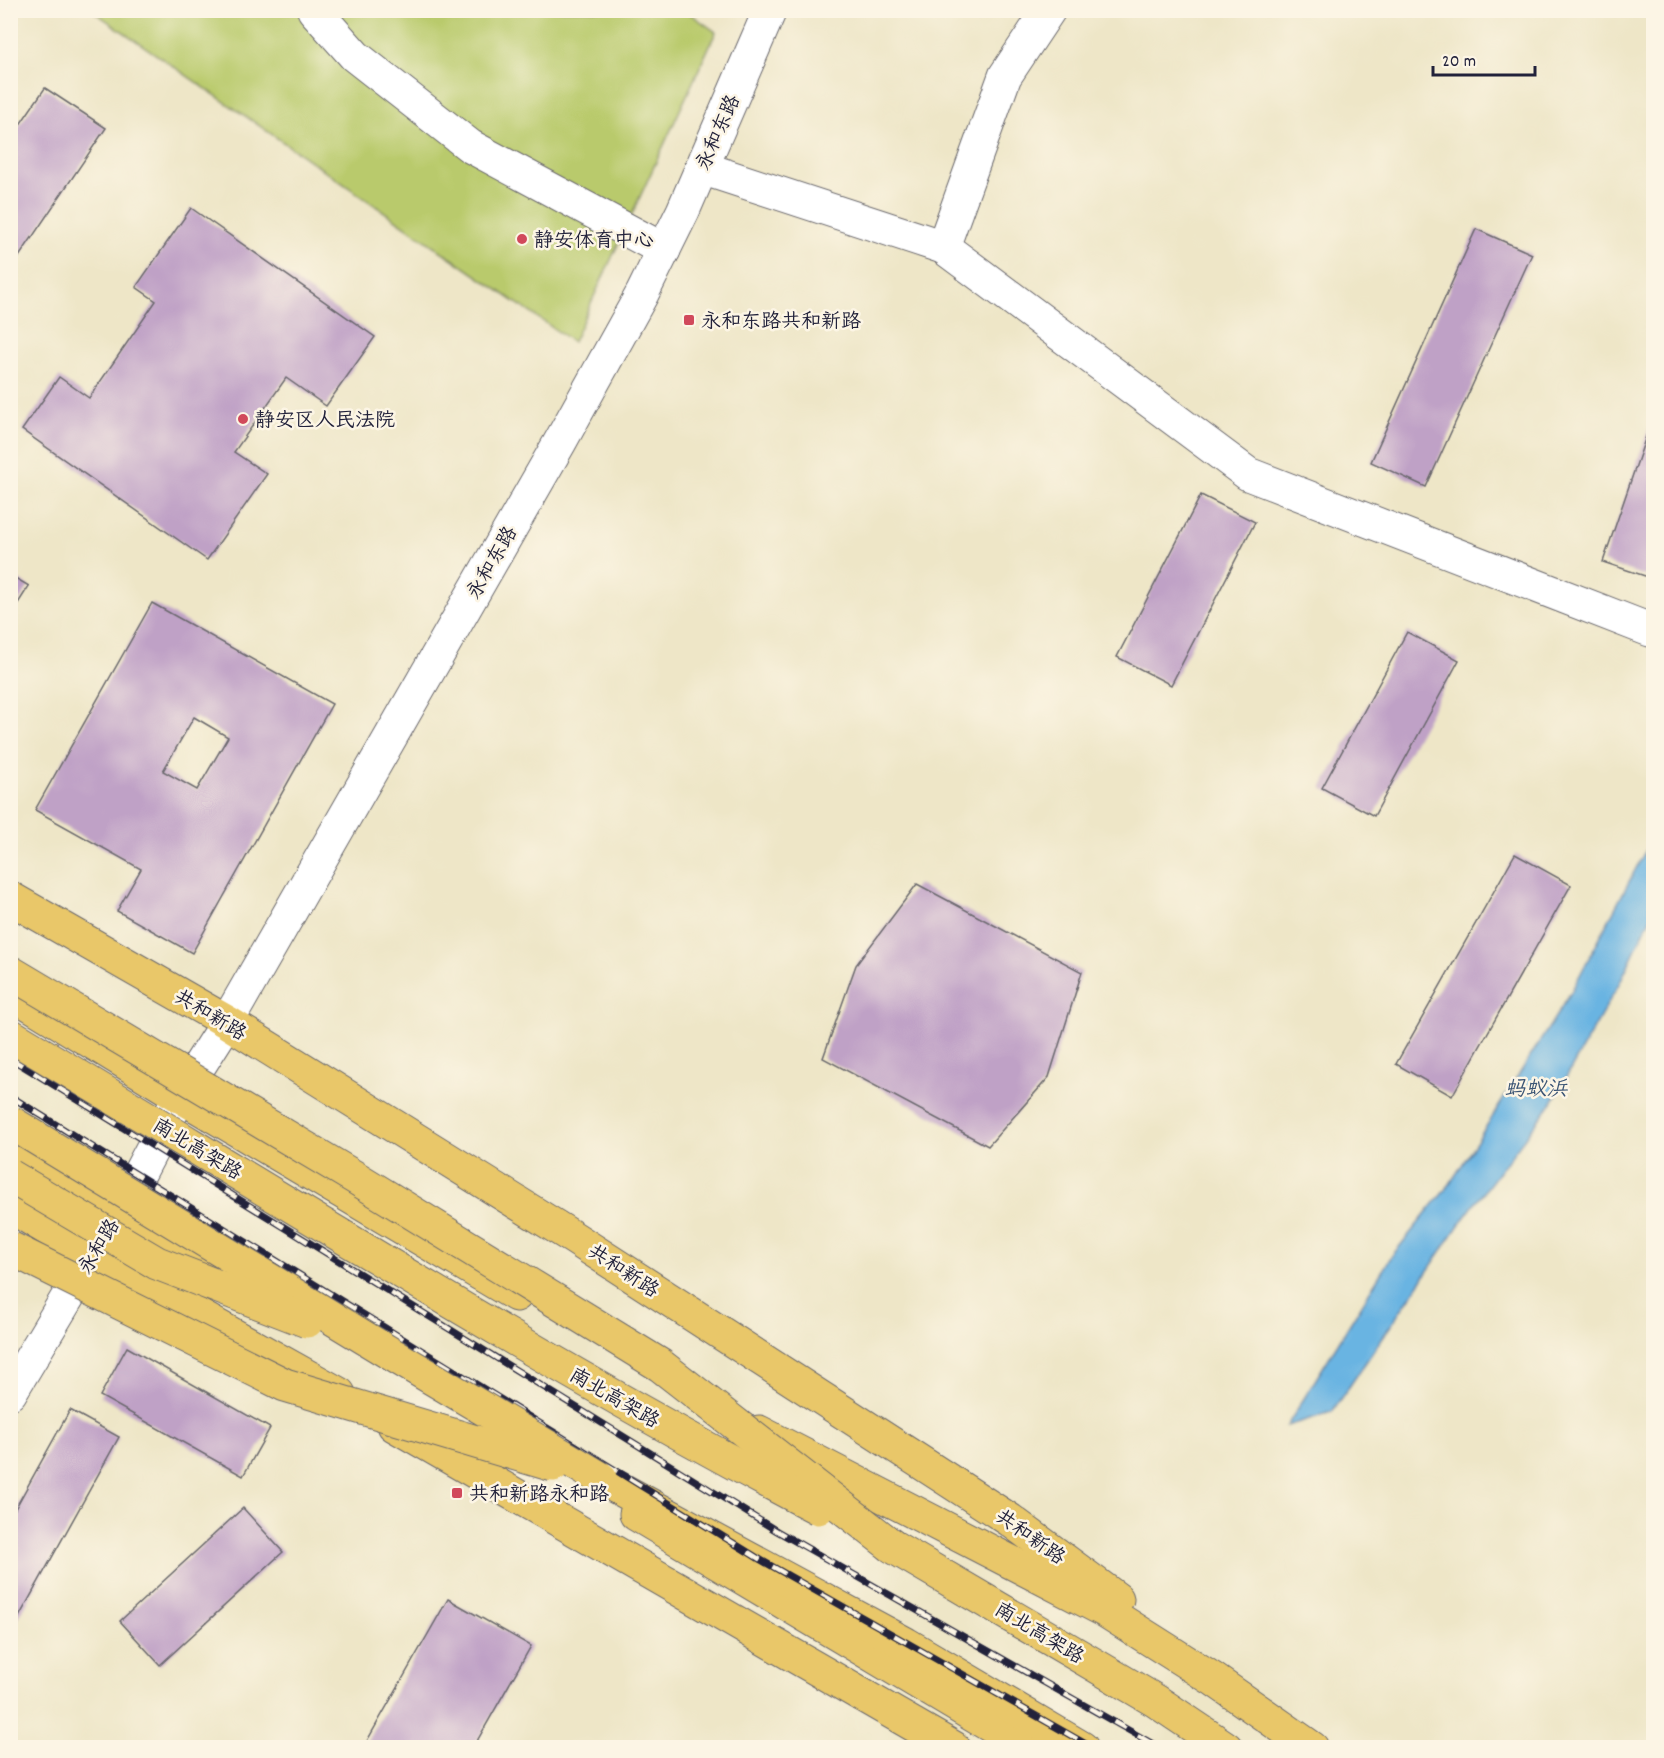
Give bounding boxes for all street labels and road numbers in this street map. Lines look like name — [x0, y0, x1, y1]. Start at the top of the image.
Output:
street label: 永和东路 — [691, 90, 749, 175]
street label: 永和东路 — [461, 521, 526, 605]
street label: 共和新路 — [168, 984, 252, 1050]
street label: 南北高架路 — [146, 1113, 247, 1189]
street label: 永和路 — [73, 1214, 129, 1280]
street label: 共和新路 — [581, 1239, 664, 1307]
street label: 南北高架路 — [563, 1362, 665, 1437]
street label: 共和新路 — [988, 1504, 1071, 1573]
street label: 南北高架路 — [988, 1597, 1089, 1673]

